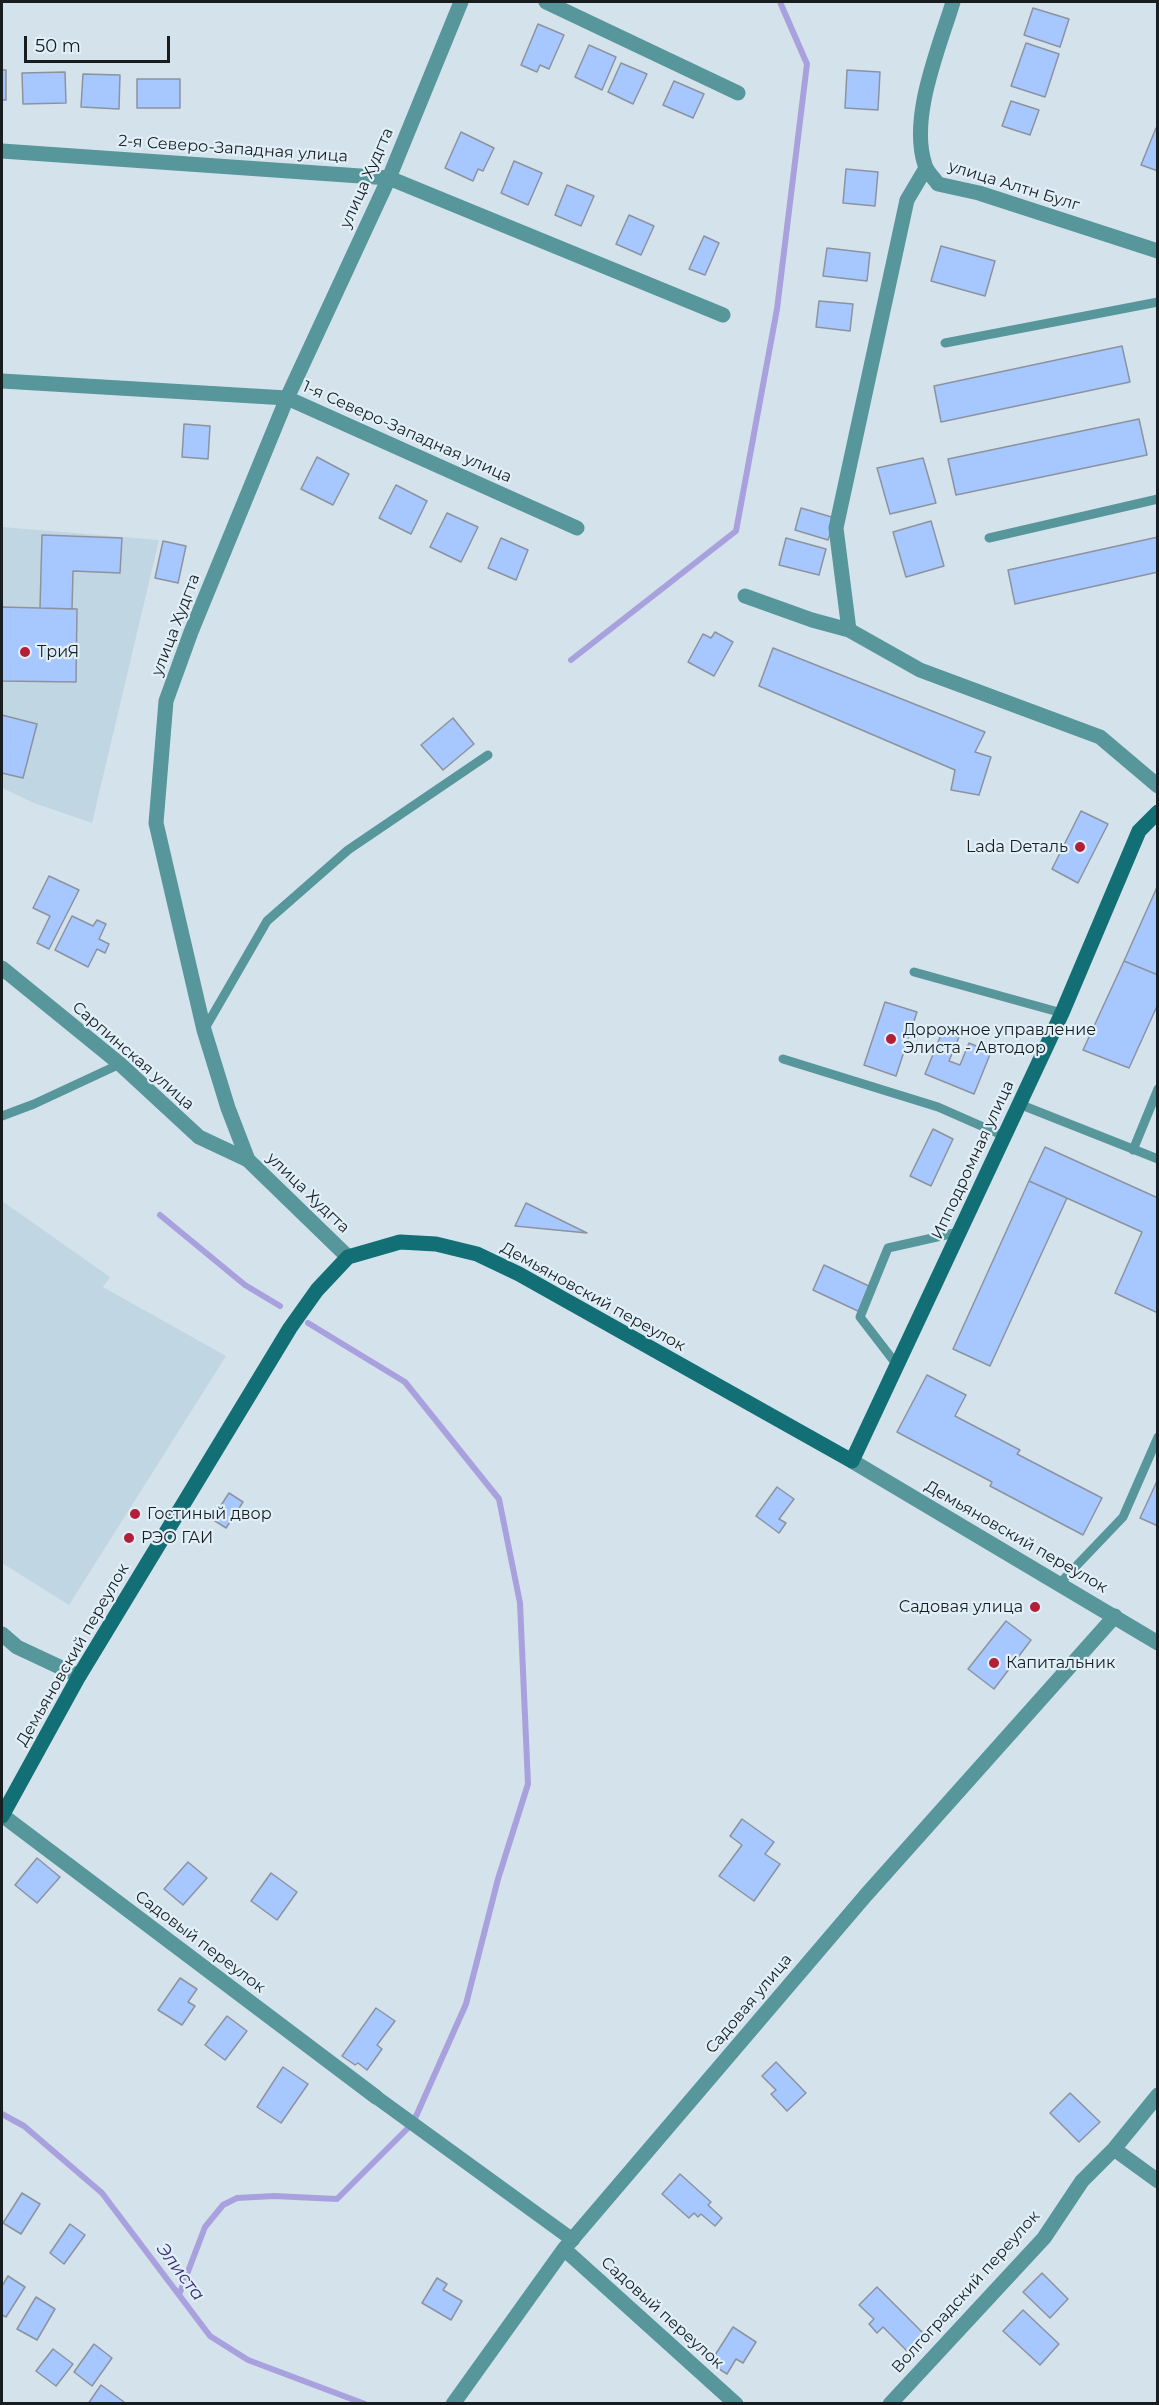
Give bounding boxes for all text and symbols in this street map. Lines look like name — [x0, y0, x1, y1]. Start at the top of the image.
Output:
scale bar — [27, 24, 172, 62]
text: 50 m — [35, 35, 81, 57]
street label: улица Худгта — [336, 125, 398, 231]
street label: 2-я Северо-Западная улица — [118, 131, 348, 167]
street label: улица Алтн Булг — [946, 157, 1082, 215]
street label: 1-я Северо-Западная улица — [299, 377, 515, 487]
street label: улица Худгта — [148, 571, 204, 679]
place label: ТриЯ — [37, 642, 79, 662]
marker: ТриЯ — [18, 645, 32, 659]
place label: Lada Dеталь — [966, 837, 1068, 857]
marker: Lada Dеталь — [1073, 840, 1087, 854]
street label: Сарпинская улица — [68, 998, 198, 1114]
place label: Дорожное управление Элиста - Автодор — [903, 1020, 1096, 1058]
marker: Дорожное управление Элиста - Автодор — [884, 1032, 898, 1046]
street label: Ипподромная улица — [928, 1078, 1018, 1242]
street label: улица Худгта — [263, 1149, 353, 1237]
street label: Демьяновский переулок — [497, 1238, 689, 1356]
street label: Демьяновский переулок — [921, 1477, 1111, 1597]
place label: Гостиный двор — [147, 1504, 272, 1524]
marker: Гостиный двор — [128, 1507, 142, 1521]
place label: РЭО ГАИ — [141, 1528, 213, 1548]
marker: РЭО ГАИ — [122, 1531, 136, 1545]
street label: Демьяновский переулок — [13, 1560, 133, 1750]
place label: Садовая улица — [899, 1597, 1023, 1617]
marker: Садовая улица — [1028, 1600, 1042, 1614]
place label: Капитальник — [1006, 1653, 1115, 1673]
marker: Капитальник — [987, 1656, 1001, 1670]
street label: Садовый переулок — [131, 1887, 269, 1997]
street label: Садовая улица — [702, 1950, 796, 2058]
street label: Волгоградский переулок — [888, 2207, 1044, 2377]
water label: Элиста — [151, 2239, 209, 2305]
street label: Садовый переулок — [597, 2253, 727, 2373]

